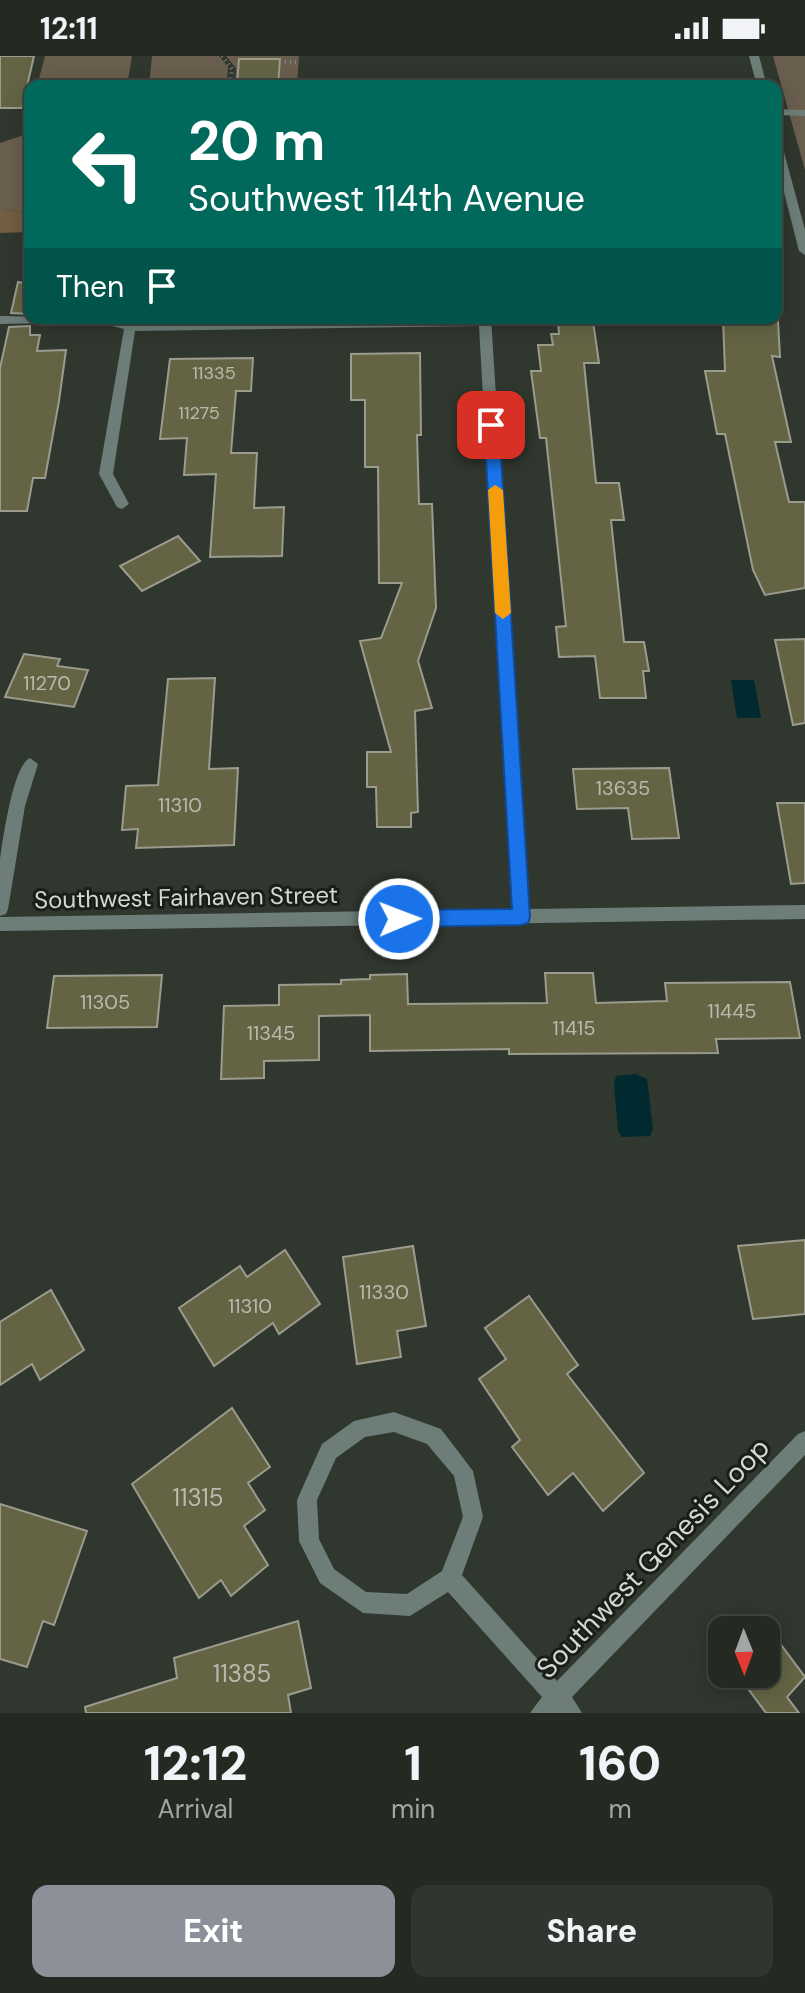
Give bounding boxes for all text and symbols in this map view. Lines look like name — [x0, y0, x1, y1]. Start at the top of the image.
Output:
text: 12:11 — [40, 9, 98, 48]
text: 20 m — [188, 104, 325, 177]
icon: left — [56, 112, 160, 216]
text: Southwest 114th Avenue — [188, 175, 585, 222]
icon: arrive — [140, 264, 184, 308]
text: Then — [56, 267, 124, 306]
house number: 11335 — [192, 361, 236, 385]
pin — [457, 391, 525, 459]
house number: 11275 — [178, 401, 220, 425]
icon: arrive — [469, 403, 513, 447]
house number: 11270 — [23, 670, 71, 696]
house number: 13635 — [596, 775, 650, 801]
house number: 11310 — [158, 792, 202, 818]
position arrow — [357, 877, 441, 961]
street label: Southwest Fairhaven Street — [34, 879, 338, 915]
house number: 11305 — [80, 989, 130, 1015]
house number: 11445 — [708, 998, 756, 1024]
house number: 11415 — [552, 1015, 596, 1041]
house number: 11345 — [247, 1020, 295, 1046]
house number: 11330 — [359, 1279, 409, 1305]
house number: 11310 — [228, 1293, 272, 1319]
street label: Southwest Genesis Loop — [528, 1430, 778, 1686]
house number: 11315 — [173, 1482, 223, 1513]
north arrow — [708, 1616, 780, 1688]
map controls — [708, 1616, 780, 1688]
house number: 11385 — [213, 1658, 271, 1689]
text: 12:12 — [144, 1732, 247, 1795]
text: 1 — [404, 1732, 422, 1795]
text: 160 — [579, 1732, 661, 1795]
text: Arrival — [158, 1792, 233, 1826]
text: min — [391, 1792, 435, 1826]
text: m — [609, 1792, 632, 1826]
button: Exit — [32, 1885, 395, 1977]
button: Share — [411, 1885, 773, 1977]

